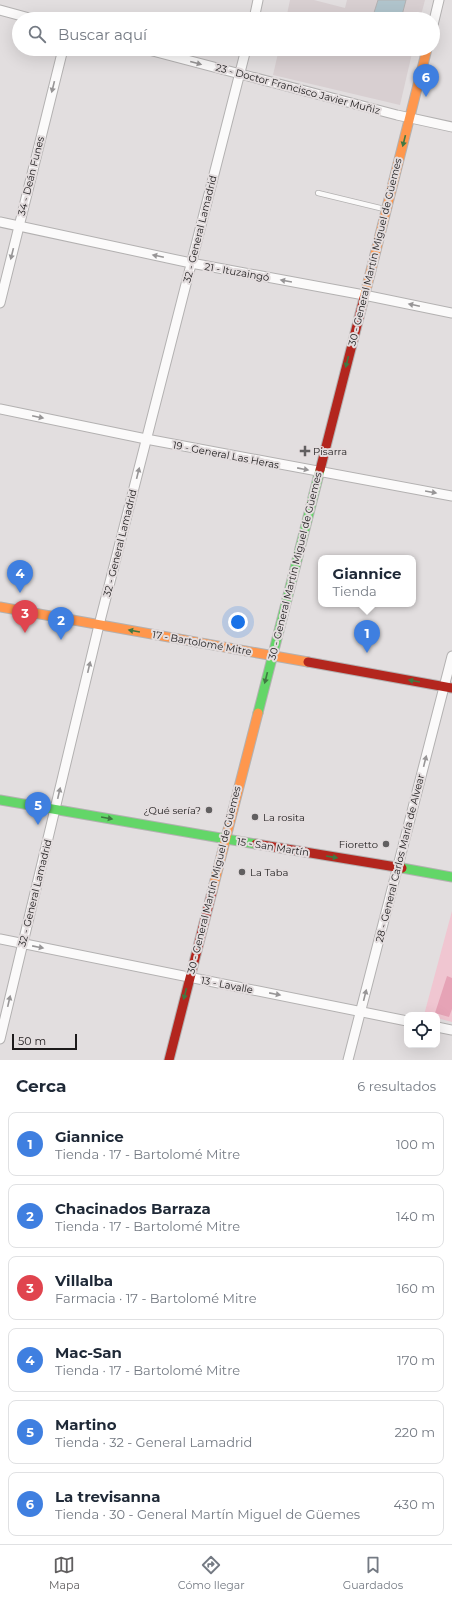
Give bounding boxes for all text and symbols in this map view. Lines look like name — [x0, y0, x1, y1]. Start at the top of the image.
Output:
search box — [12, 12, 440, 56]
icon: search — [26, 23, 48, 45]
text: Buscar aquí — [58, 25, 147, 44]
one-way arrow — [190, 60, 202, 66]
street label: 23 - Doctor Francisco Javier Muñiz — [214, 61, 382, 117]
pin: 6 — [413, 64, 439, 97]
one-way arrow — [50, 81, 56, 93]
street label: 34 - Deán Funes — [15, 135, 47, 217]
one-way arrow — [400, 135, 406, 147]
street label: 30 - General Martín Miguel de Güemes — [345, 157, 405, 347]
street label: 32 - General Lamadrid — [180, 174, 220, 284]
one-way arrow — [9, 248, 15, 260]
one-way arrow — [152, 253, 165, 259]
street label: 21 - Ituzaingó — [204, 260, 270, 284]
one-way arrow — [280, 277, 292, 283]
one-way arrow — [408, 302, 420, 308]
one-way arrow — [343, 356, 349, 368]
one-way arrow — [32, 414, 44, 420]
street label: 19 - General Las Heras — [172, 438, 280, 472]
place label: Pisarra — [313, 445, 347, 458]
marker: Pisarra — [300, 446, 310, 456]
one-way arrow — [135, 467, 141, 479]
one-way arrow — [297, 467, 309, 473]
street label: 30 - General Martín Miguel de Güemes — [265, 471, 325, 661]
street label: 32 - General Lamadrid — [100, 488, 140, 598]
one-way arrow — [425, 489, 437, 495]
popup — [318, 555, 416, 607]
pin: 4 — [7, 560, 33, 593]
text: Giannice — [333, 564, 401, 583]
text: Tienda — [333, 583, 377, 599]
pin: 3 — [12, 600, 38, 633]
pin: 2 — [48, 607, 74, 640]
your location — [228, 612, 248, 632]
pin: 1 — [354, 620, 380, 653]
one-way arrow — [128, 628, 140, 634]
street label: 17 - Bartolomé Mitre — [151, 628, 253, 658]
one-way arrow — [87, 661, 93, 673]
one-way arrow — [263, 672, 269, 684]
one-way arrow — [408, 677, 420, 683]
one-way arrow — [423, 755, 429, 767]
street label: 28 - General Carlos María de Alvear — [373, 773, 427, 943]
street label: 30 - General Martín Miguel de Güemes — [184, 785, 244, 975]
one-way arrow — [57, 787, 63, 800]
pin: 5 — [25, 792, 51, 825]
place label: ¿Qué sería? — [143, 804, 201, 817]
marker: ¿Qué sería? — [204, 805, 214, 815]
place label: La rosita — [263, 811, 305, 824]
marker: La rosita — [250, 812, 260, 822]
one-way arrow — [101, 816, 114, 822]
street label: 15 - San Martín — [236, 835, 310, 859]
street label: 32 - General Lamadrid — [15, 838, 55, 948]
place label: Fioretto — [339, 838, 378, 851]
marker: Fioretto — [381, 839, 391, 849]
one-way arrow — [326, 854, 338, 860]
place label: La Taba — [250, 866, 288, 879]
marker: La Taba — [237, 867, 247, 877]
one-way arrow — [32, 944, 44, 950]
street label: 13 - Lavalle — [200, 974, 254, 996]
one-way arrow — [182, 987, 188, 1000]
one-way arrow — [362, 989, 368, 1001]
one-way arrow — [269, 992, 282, 998]
one-way arrow — [6, 995, 12, 1008]
map controls — [404, 1012, 440, 1048]
button: locate — [404, 1012, 440, 1048]
scale bar — [12, 1032, 77, 1051]
text: 50 m — [18, 1034, 46, 1048]
text: Cerca — [16, 1076, 66, 1096]
text: 6 resultados — [357, 1078, 436, 1094]
text: Giannice — [55, 1127, 124, 1146]
text: 1 — [27, 1136, 33, 1152]
text: 100 m — [396, 1136, 435, 1152]
text: Tienda · 17 - Bartolomé Mitre — [55, 1146, 240, 1162]
text: Chacinados Barraza — [55, 1199, 211, 1218]
text: 2 — [26, 1208, 34, 1224]
text: 140 m — [396, 1208, 435, 1224]
text: Tienda · 17 - Bartolomé Mitre — [55, 1218, 240, 1234]
text: Villalba — [55, 1271, 113, 1290]
text: 3 — [26, 1280, 34, 1296]
text: 160 m — [397, 1280, 435, 1296]
text: Farmacia · 17 - Bartolomé Mitre — [55, 1290, 257, 1306]
text: Mac-San — [55, 1343, 122, 1362]
text: 4 — [26, 1352, 34, 1368]
text: 170 m — [397, 1352, 435, 1368]
text: Tienda · 17 - Bartolomé Mitre — [55, 1362, 240, 1378]
text: Martino — [55, 1415, 117, 1434]
text: 5 — [26, 1424, 34, 1440]
text: 220 m — [394, 1424, 435, 1440]
text: Tienda · 32 - General Lamadrid — [55, 1434, 252, 1450]
text: La trevisanna — [55, 1487, 161, 1506]
text: 6 — [26, 1496, 34, 1512]
text: 430 m — [393, 1496, 435, 1512]
text: Tienda · 30 - General Martín Miguel de Güemes — [55, 1506, 360, 1522]
tab: Mapa — [49, 1554, 80, 1592]
tab: Cómo llegar — [178, 1554, 245, 1592]
tab: Guardados — [343, 1554, 403, 1592]

